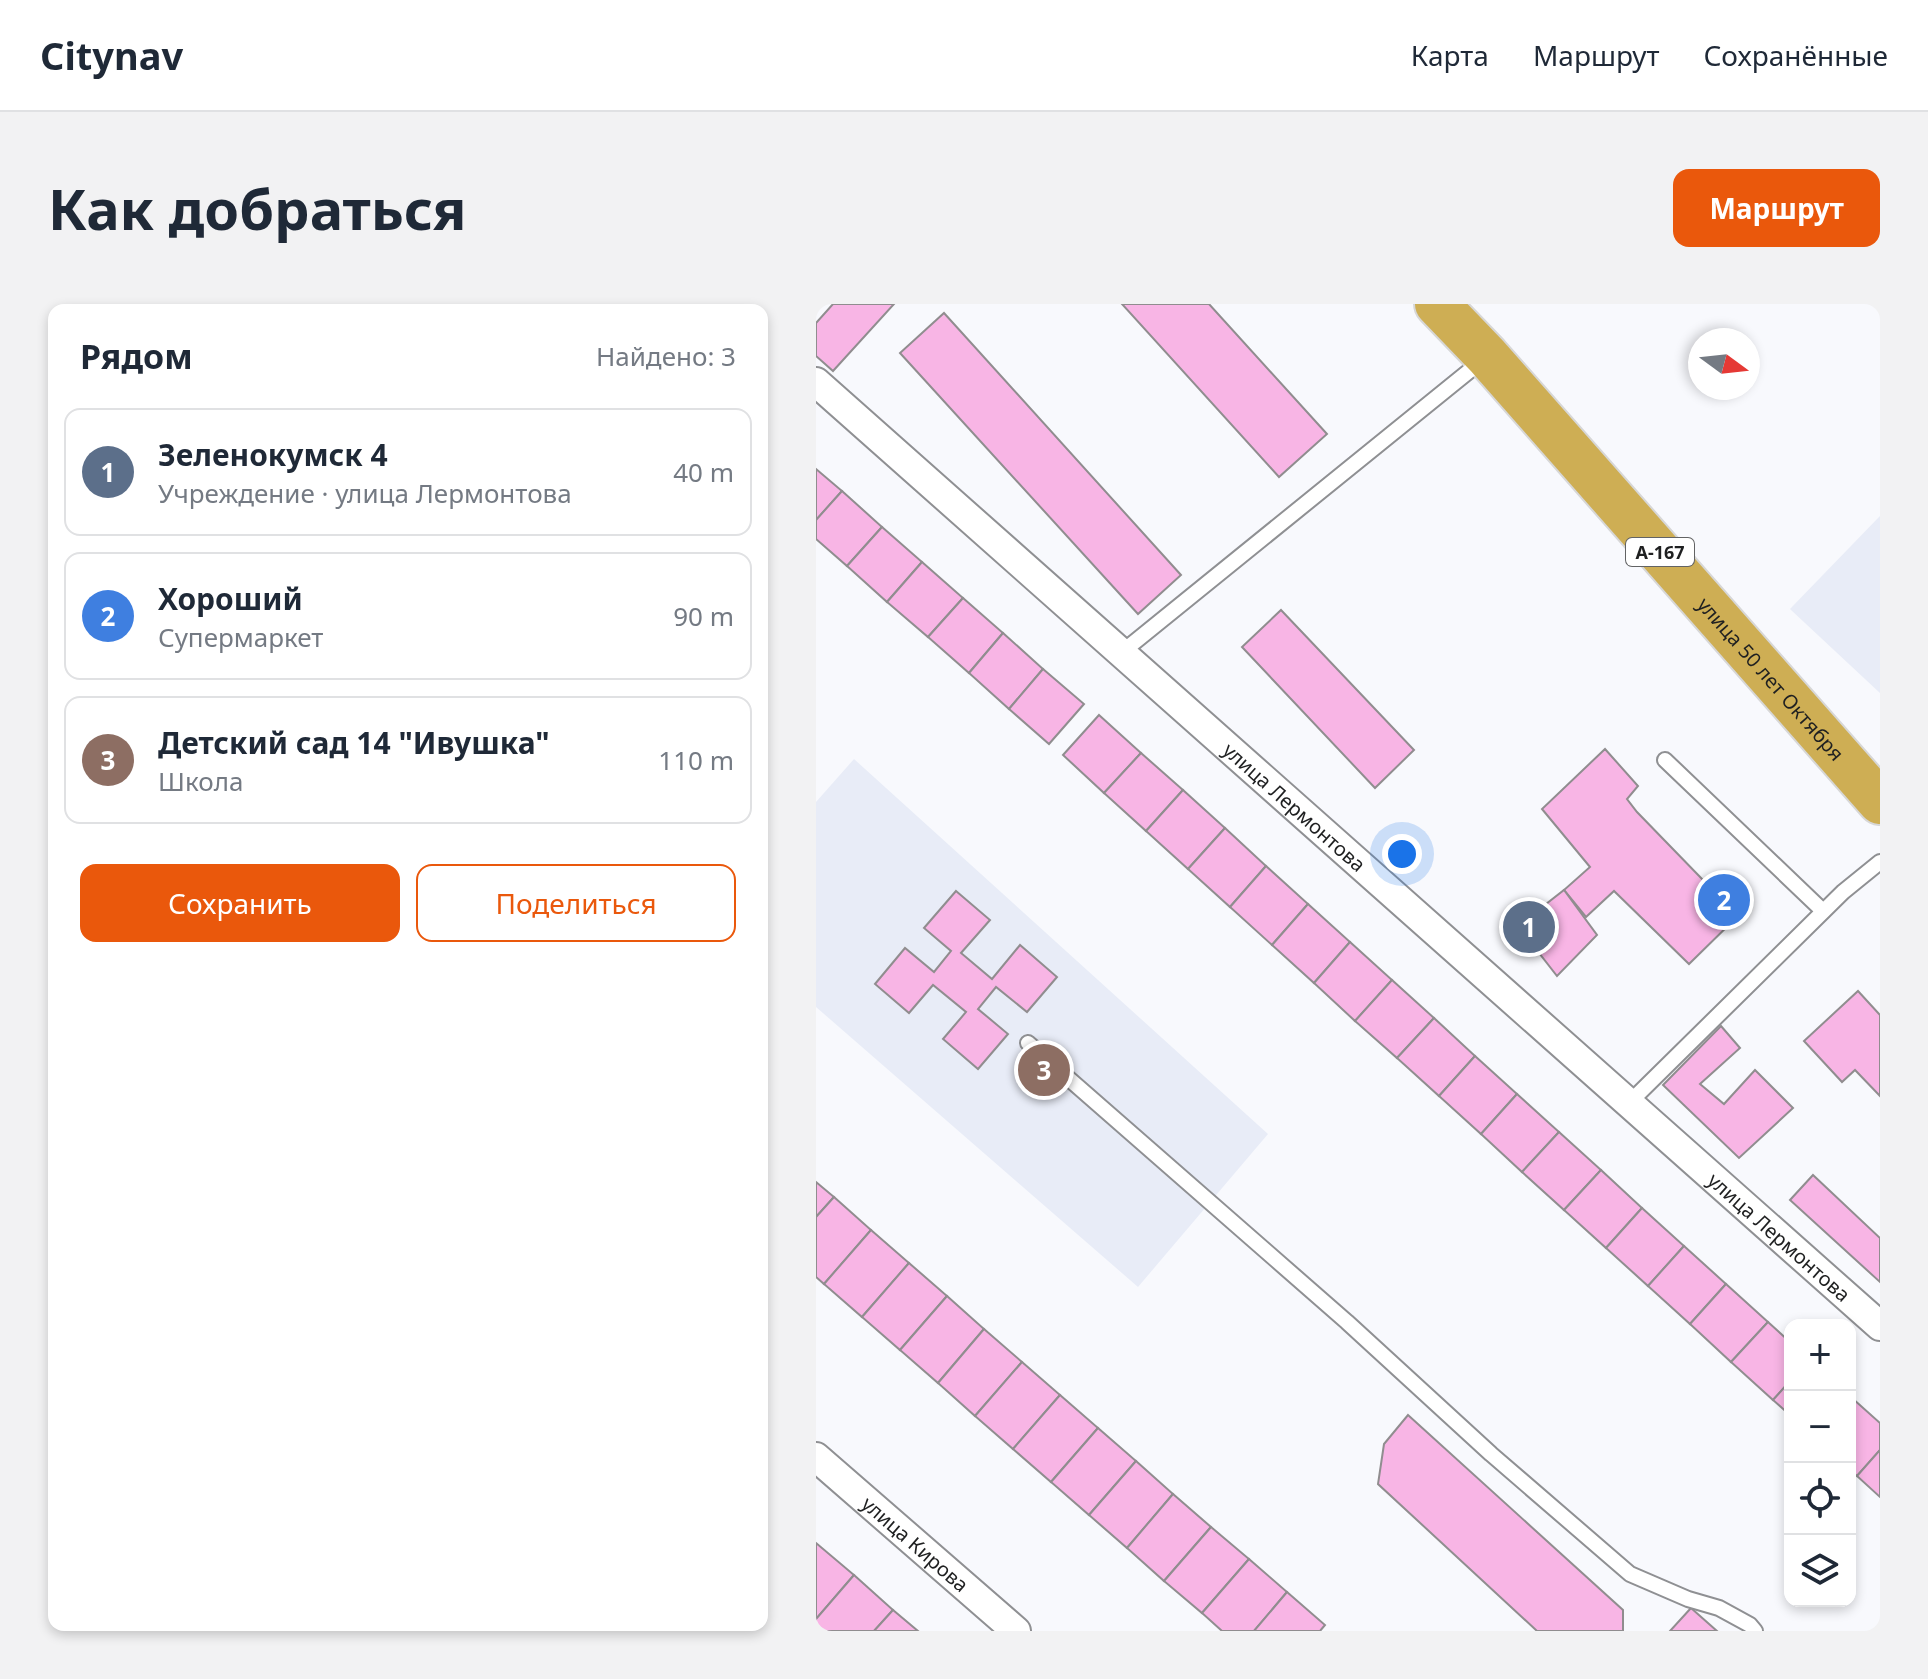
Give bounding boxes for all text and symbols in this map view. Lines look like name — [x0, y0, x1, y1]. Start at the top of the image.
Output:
text: Citynav — [40, 29, 183, 81]
text: Карта — [1411, 36, 1489, 74]
text: Маршрут — [1533, 36, 1659, 74]
text: Сохранённые — [1703, 36, 1888, 74]
button: Маршрут — [1673, 169, 1880, 247]
text: Как добраться — [48, 170, 467, 246]
north arrow — [1688, 328, 1760, 400]
text: Рядом — [80, 333, 193, 379]
text: Найдено: 3 — [596, 338, 736, 374]
text: Зеленокумск 4 — [158, 434, 388, 475]
text: 1 — [101, 454, 115, 490]
text: 40 m — [673, 454, 734, 490]
text: Учреждение · улица Лермонтова — [158, 475, 572, 511]
road number: А-167 — [1626, 538, 1694, 566]
text: Хороший — [158, 578, 303, 619]
street label: улица 50 лет Октября — [1692, 591, 1851, 766]
text: 2 — [101, 598, 115, 634]
text: 90 m — [673, 598, 734, 634]
text: Супермаркет — [158, 619, 323, 655]
text: Детский сад 14 "Ивушка" — [158, 722, 550, 763]
street label: улица Лермонтова — [1218, 736, 1372, 877]
text: 3 — [101, 742, 115, 778]
text: 110 m — [658, 742, 734, 778]
text: Школа — [158, 763, 243, 799]
your location — [1382, 834, 1422, 874]
button: Сохранить — [80, 864, 400, 942]
button: Поделиться — [416, 864, 736, 942]
pin: 2 — [1698, 870, 1750, 930]
pin: 1 — [1503, 897, 1555, 957]
pin: 3 — [1018, 1040, 1070, 1100]
street label: улица Лермонтова — [1702, 1166, 1857, 1307]
map controls — [1784, 1319, 1856, 1607]
button: + — [1784, 1319, 1856, 1391]
button: − — [1784, 1391, 1856, 1463]
button: locate — [1784, 1463, 1856, 1535]
street label: улица Кирова — [856, 1490, 975, 1598]
button: layers — [1784, 1535, 1856, 1607]

